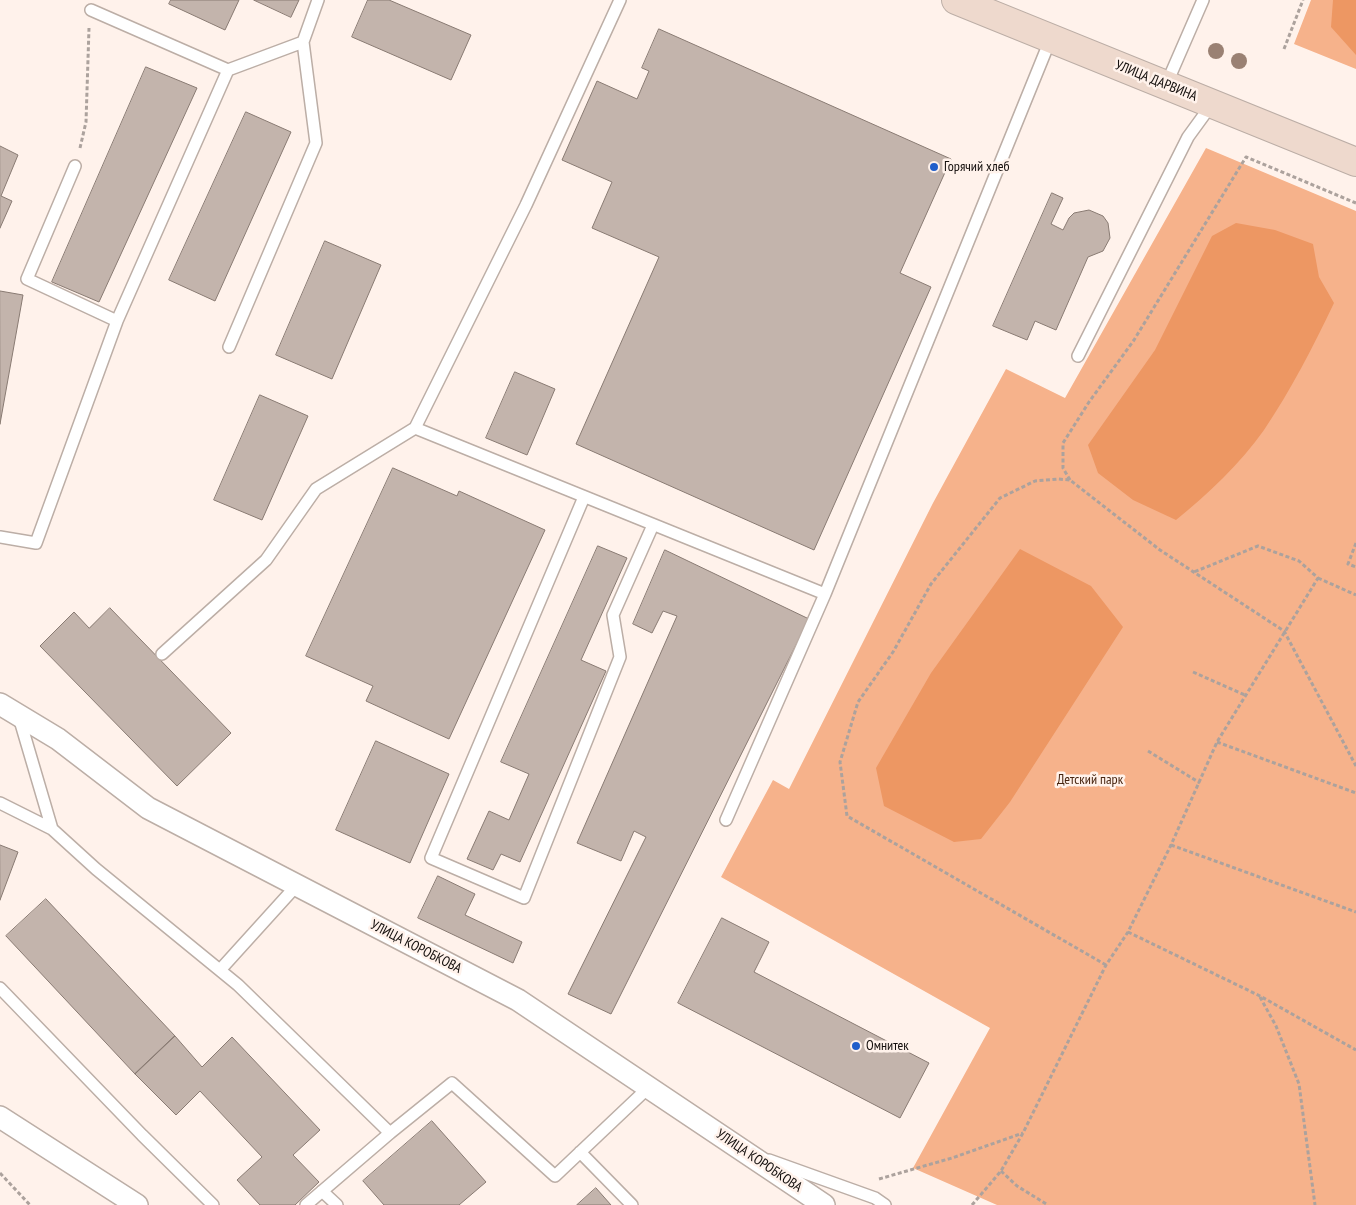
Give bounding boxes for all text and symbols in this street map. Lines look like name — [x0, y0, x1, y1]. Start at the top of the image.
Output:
street label: УЛИЦА ДАРВИНА — [1113, 57, 1199, 105]
place label: Горячий хлеб — [944, 159, 1010, 175]
marker: Горячий хлеб — [928, 161, 940, 173]
park label: Детский парк — [1057, 772, 1123, 788]
street label: УЛИЦА КОРОБКОВА — [368, 917, 464, 977]
place label: Омнитек — [866, 1038, 909, 1054]
marker: Омнитек — [850, 1040, 862, 1052]
street label: УЛИЦА КОРОБКОВА — [713, 1126, 805, 1196]

